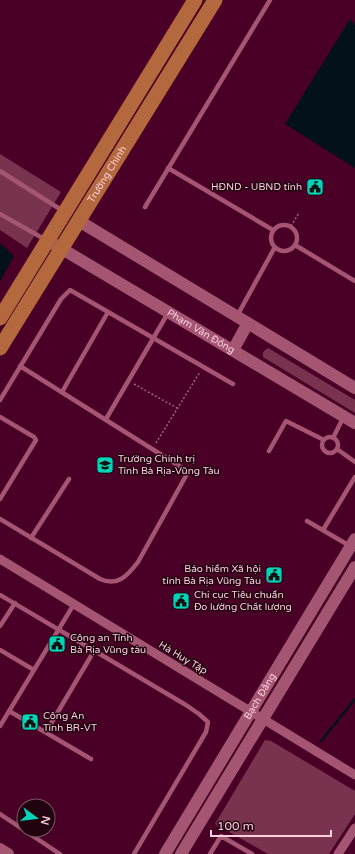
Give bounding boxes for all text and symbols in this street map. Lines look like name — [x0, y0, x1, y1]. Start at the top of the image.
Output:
street label: Trường Chinh — [85, 144, 129, 205]
public building icon: HĐND - UBND tỉnh — [305, 177, 325, 197]
place label: HĐND - UBND tỉnh — [211, 181, 302, 193]
street label: Phạm Văn Đồng — [165, 307, 237, 356]
place label: Trường Chính trị Tỉnh Bà Rịa-Vũng Tàu — [118, 453, 220, 477]
school or university icon: Trường Chính trị Tỉnh Bà Rịa-Vũng Tàu — [95, 455, 115, 475]
place label: Bảo hiểm Xã hội tỉnh Bà Rịa Vũng Tàu — [162, 563, 261, 587]
public building icon: Bảo hiểm Xã hội tỉnh Bà Rịa Vũng Tàu — [264, 565, 284, 585]
place label: Chi cục Tiêu chuẩn Đo lường Chất lượng — [194, 589, 292, 613]
public building icon: Chi cục Tiêu chuẩn Đo lường Chất lượng — [171, 591, 191, 611]
place label: Công an Tỉnh Bà Rịa Vũng tàu — [70, 632, 146, 656]
public building icon: Công an Tỉnh Bà Rịa Vũng tàu — [47, 634, 67, 654]
street label: Hà Huy Tập — [157, 639, 209, 677]
street label: Bạch Đằng — [241, 671, 279, 722]
place label: Công An Tỉnh BR-VT — [43, 710, 97, 734]
public building icon: Công An Tỉnh BR-VT — [20, 712, 40, 732]
north arrow — [16, 798, 56, 838]
scale bar — [211, 812, 331, 838]
text: N — [38, 815, 53, 826]
text: 100 m — [217, 819, 254, 833]

